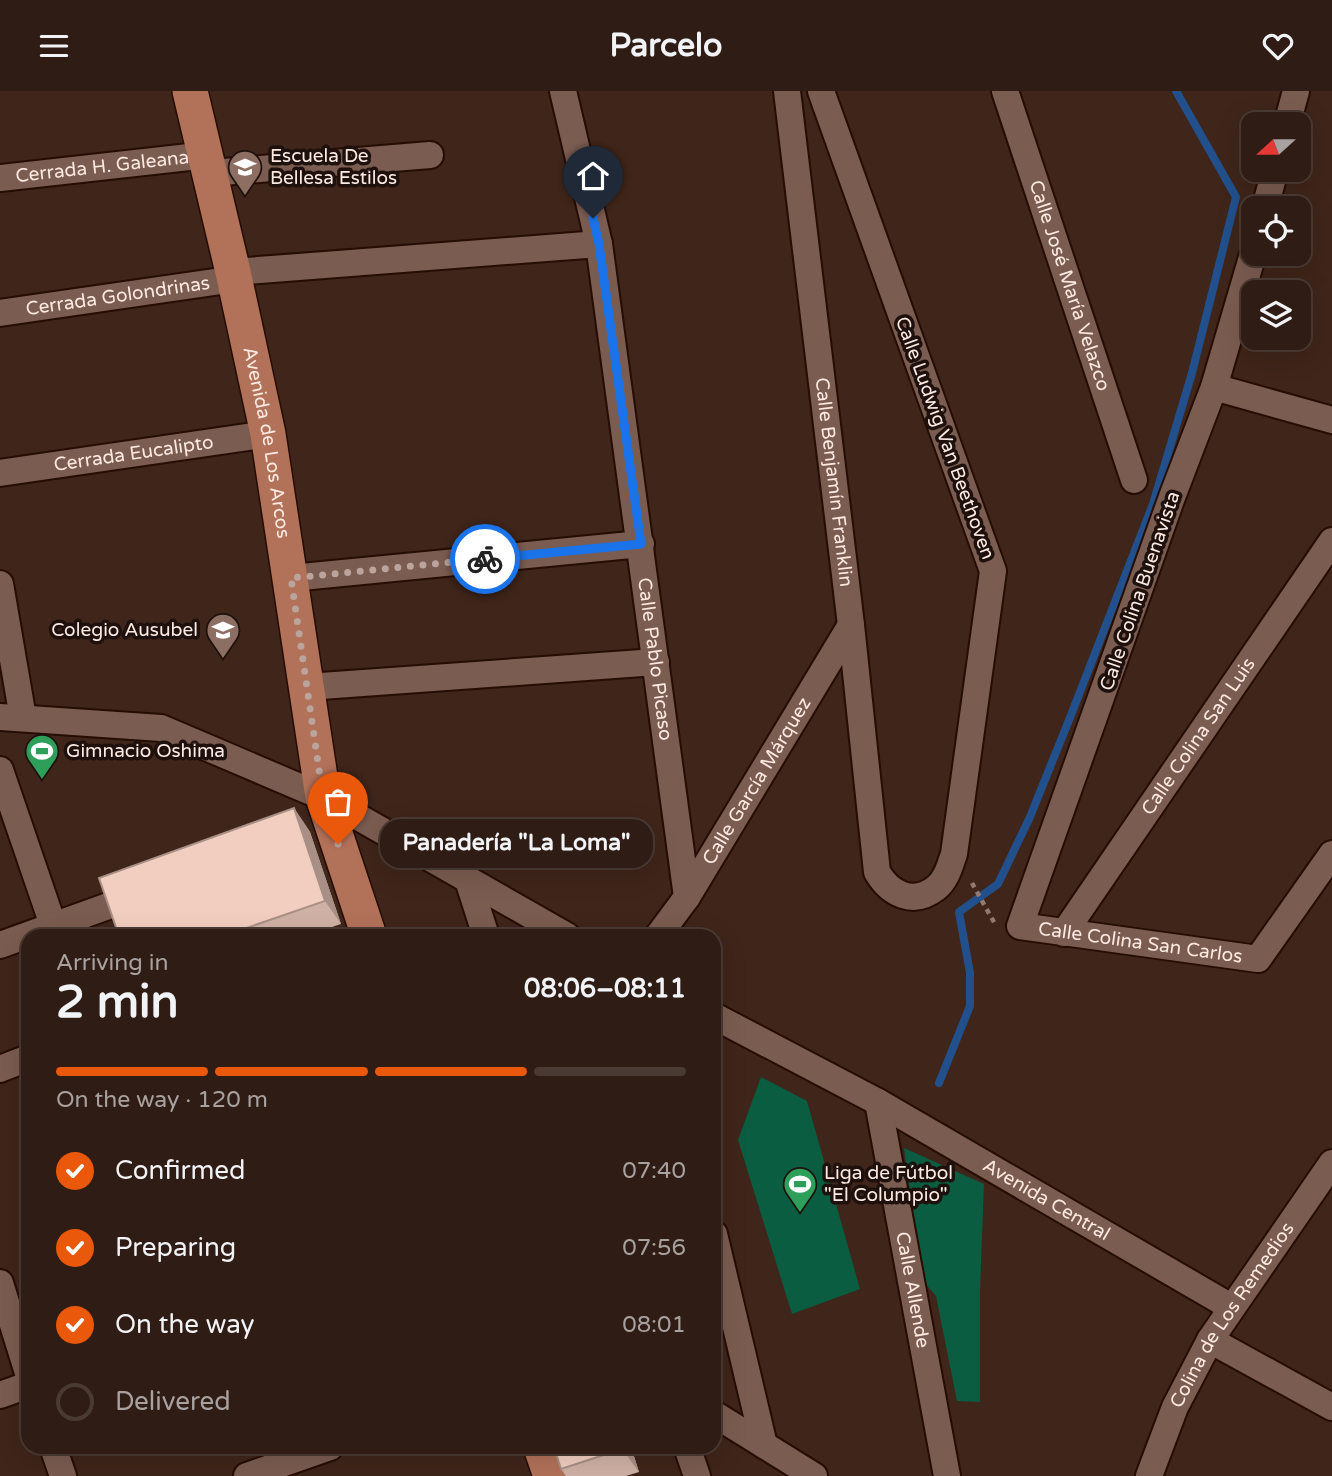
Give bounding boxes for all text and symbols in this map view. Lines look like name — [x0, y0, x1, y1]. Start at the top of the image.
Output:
icon: menu — [35, 27, 73, 65]
text: Parcelo — [610, 27, 722, 65]
icon: heart — [1259, 27, 1297, 65]
north arrow — [1241, 112, 1311, 182]
map controls — [1241, 112, 1311, 350]
place label: Escuela De Bellesa Estilos — [270, 145, 397, 189]
street label: Cerrada H. Galeana — [15, 146, 190, 187]
pin — [563, 146, 623, 218]
school or university icon: Escuela De Bellesa Estilos — [226, 148, 264, 197]
icon: home — [574, 157, 612, 195]
street label: Calle José María Velazco — [1024, 177, 1115, 394]
button: locate — [1241, 196, 1311, 266]
street label: Cerrada Golondrinas — [24, 272, 211, 320]
button: layers — [1241, 280, 1311, 350]
street label: Calle Ludwig Van Beethoven — [891, 314, 999, 562]
street label: Avenida de Los Arcos — [238, 345, 295, 540]
street label: Calle Benjamín Franklin — [810, 376, 857, 588]
street label: Cerrada Eucalipto — [52, 431, 215, 476]
street label: Calle Colina Buenavista — [1096, 488, 1184, 694]
courier — [450, 524, 520, 594]
icon: bike — [466, 540, 504, 578]
street label: Calle Pablo Picaso — [633, 576, 677, 742]
school or university icon: Colegio Ausubel — [204, 611, 242, 660]
place label: Colegio Ausubel — [51, 619, 198, 641]
street label: Calle Colina San Luis — [1137, 654, 1260, 819]
street label: Calle García Márquez — [698, 693, 816, 869]
sports icon: Gimnacio Oshima — [23, 732, 61, 781]
place label: Gimnacio Oshima — [66, 740, 225, 762]
pin — [308, 772, 368, 844]
icon: bag — [319, 783, 357, 821]
callout: Panadería "La Loma" — [380, 819, 653, 869]
text: Panadería "La Loma" — [402, 829, 631, 857]
street label: Calle Colina San Carlos — [1037, 918, 1244, 968]
text: Arriving in — [56, 949, 169, 977]
text: 08:06–08:11 — [524, 973, 686, 1004]
text: 2 min — [56, 975, 179, 1030]
text: On the way · 120 m — [56, 1086, 268, 1114]
icon: check — [56, 1152, 94, 1190]
street label: Avenida Central — [979, 1154, 1114, 1245]
text: Confirmed — [115, 1155, 245, 1186]
text: 07:40 — [622, 1157, 686, 1185]
place label: Liga de Fútbol "El Columpio" — [824, 1162, 953, 1206]
sports icon: Liga de Fútbol "El Columpio" — [781, 1165, 819, 1214]
street label: Colina de Los Remedios — [1166, 1218, 1299, 1412]
icon: check — [56, 1229, 94, 1267]
street label: Calle Allende — [891, 1230, 934, 1350]
text: Preparing — [115, 1232, 236, 1263]
text: 07:56 — [622, 1234, 686, 1262]
icon: check — [56, 1306, 94, 1344]
text: On the way — [115, 1309, 255, 1340]
text: 08:01 — [622, 1311, 686, 1339]
text: Delivered — [115, 1386, 231, 1417]

